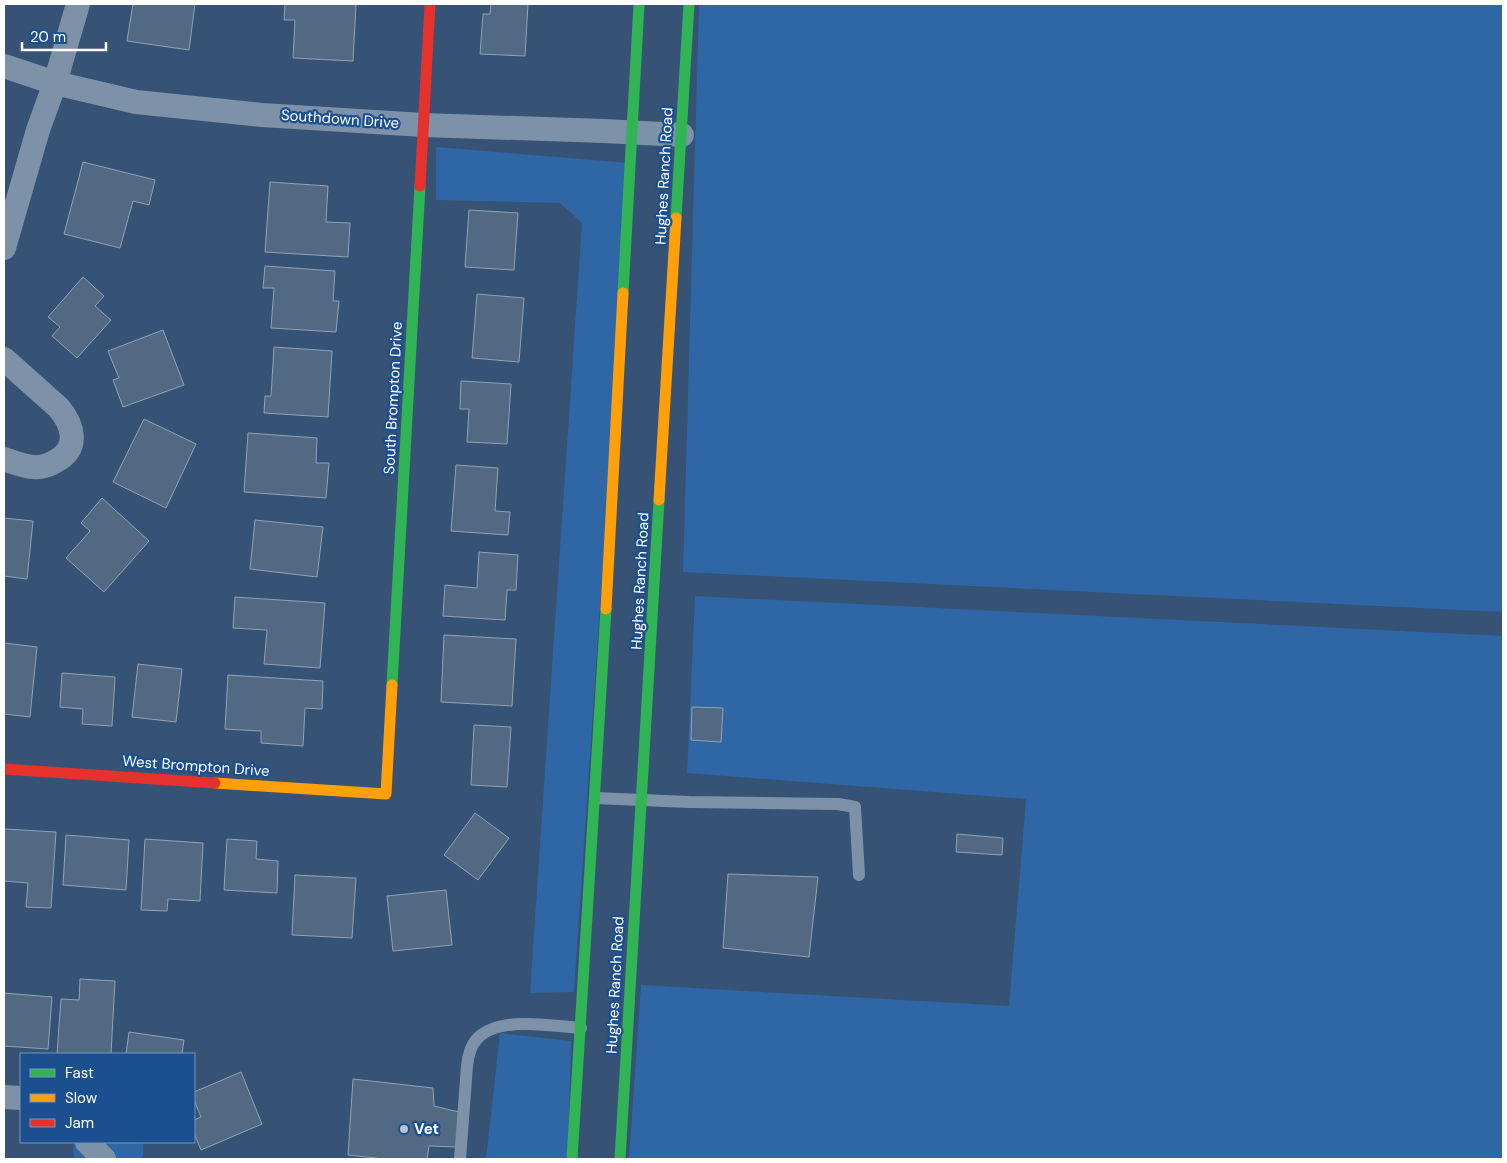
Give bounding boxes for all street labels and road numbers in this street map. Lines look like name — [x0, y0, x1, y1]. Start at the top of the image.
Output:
street label: Southdown Drive — [280, 105, 400, 133]
street label: Hughes Ranch Road — [650, 107, 678, 245]
street label: South Brompton Drive — [379, 321, 407, 475]
street label: Hughes Ranch Road — [626, 512, 654, 650]
street label: West Brompton Drive — [122, 751, 270, 781]
street label: Hughes Ranch Road — [601, 916, 629, 1054]

